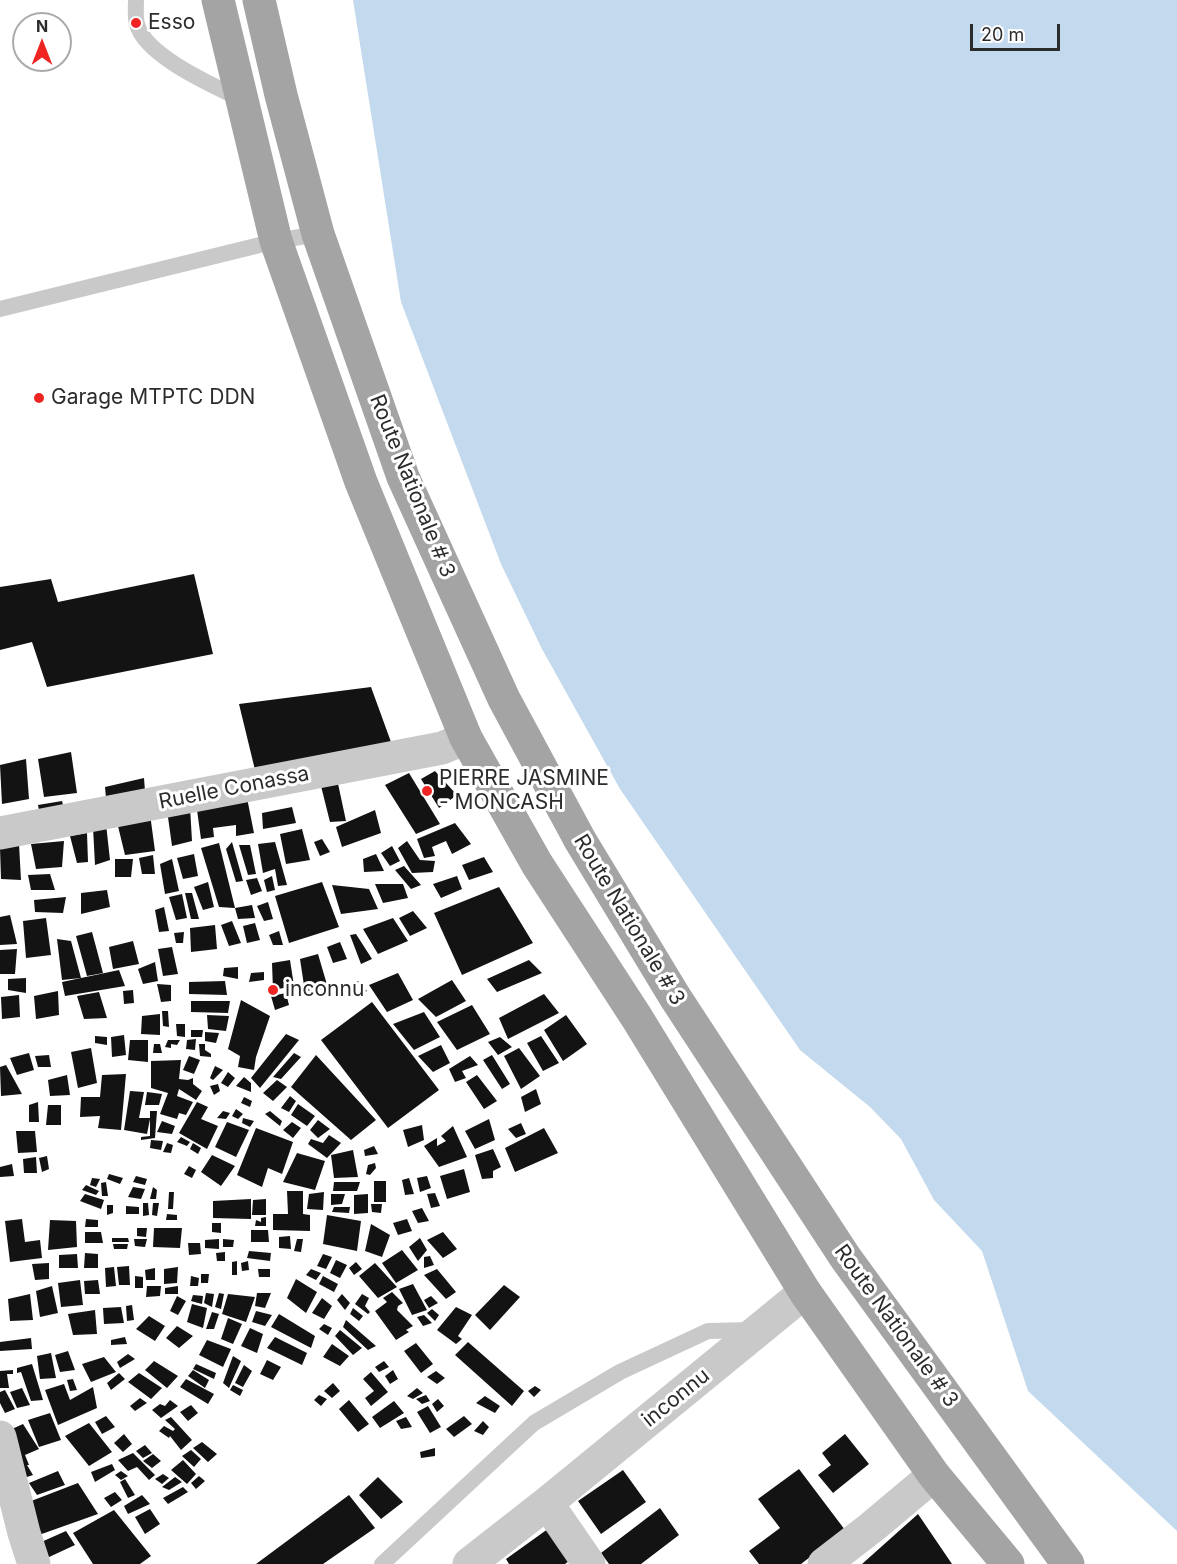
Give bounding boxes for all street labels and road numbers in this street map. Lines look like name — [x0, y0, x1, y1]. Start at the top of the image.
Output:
street label: Route Nationale # 3 — [364, 391, 460, 581]
street label: Ruelle Conassa — [157, 761, 311, 815]
street label: Route Nationale # 3 — [568, 830, 690, 1010]
street label: Route Nationale # 3 — [829, 1240, 963, 1412]
street label: inconnu — [637, 1363, 715, 1433]

